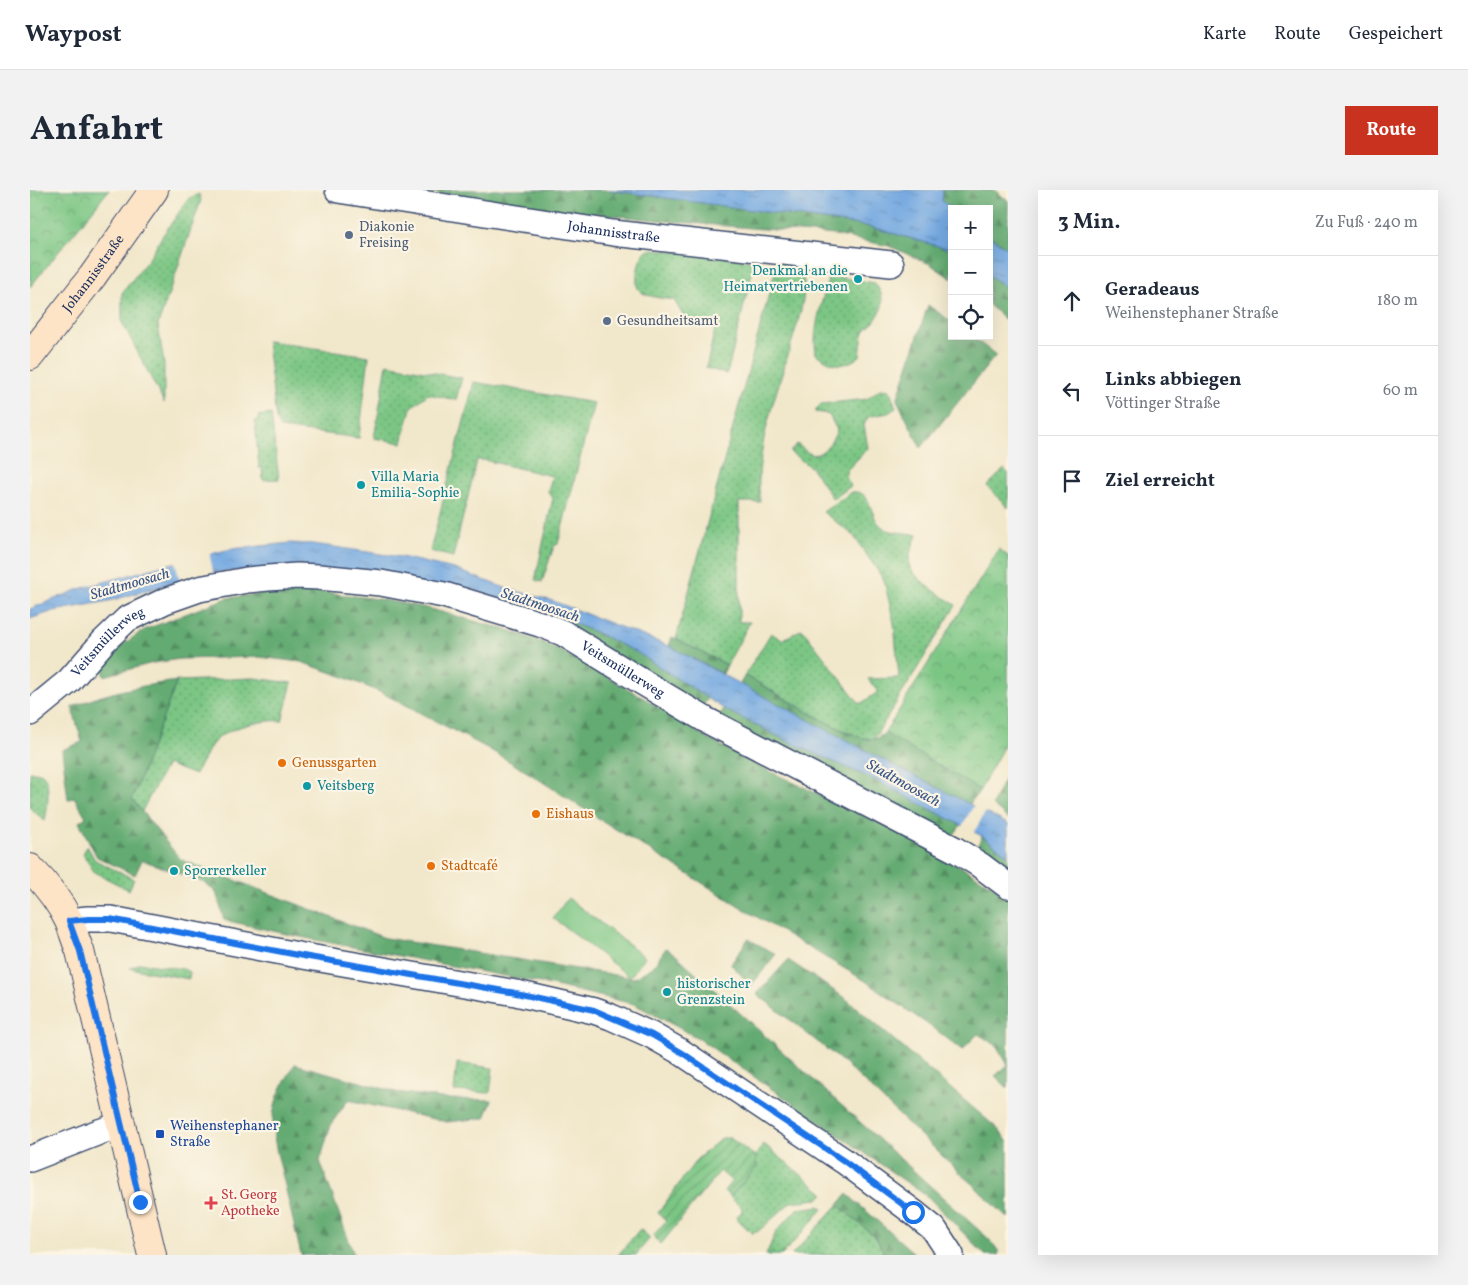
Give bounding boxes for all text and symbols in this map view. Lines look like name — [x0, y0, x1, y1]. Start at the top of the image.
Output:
text: Waypost — [25, 18, 122, 52]
text: Karte — [1203, 22, 1246, 47]
text: Route — [1274, 22, 1321, 47]
text: Gespeichert — [1349, 22, 1443, 47]
text: Anfahrt — [30, 106, 163, 154]
button: Route — [1345, 106, 1438, 155]
map controls — [948, 205, 993, 340]
button: + — [948, 205, 993, 250]
text: 3 Min. — [1058, 208, 1120, 237]
text: Zu Fuß · 240 m — [1315, 212, 1418, 234]
street label: Johannisstraße — [566, 217, 661, 248]
place label: Diakonie Freising — [359, 218, 415, 253]
marker: Diakonie Freising — [343, 229, 355, 241]
street label: Johannisstraße — [58, 230, 129, 317]
button: − — [948, 250, 993, 295]
place label: Denkmal an die Heimatvertriebenen — [724, 262, 848, 297]
marker: Denkmal an die Heimatvertriebenen — [852, 273, 864, 285]
text: Geradeaus — [1105, 277, 1200, 303]
icon: ahead — [1058, 287, 1086, 315]
text: 180 m — [1377, 290, 1418, 312]
button: locate — [948, 295, 993, 340]
text: Weihenstephaner Straße — [1105, 303, 1279, 325]
place label: Gesundheitsamt — [617, 312, 718, 331]
marker: Gesundheitsamt — [601, 315, 613, 327]
text: Links abbiegen — [1105, 367, 1242, 393]
icon: left — [1058, 377, 1086, 405]
text: 60 m — [1383, 380, 1418, 402]
text: Vöttinger Straße — [1105, 393, 1220, 415]
icon: arrive — [1058, 467, 1086, 495]
place label: Villa Maria Emilia-Sophie — [371, 468, 460, 503]
text: Ziel erreicht — [1105, 468, 1215, 494]
marker: Villa Maria Emilia-Sophie — [355, 479, 367, 491]
water label: Stadtmoosach — [88, 564, 172, 606]
water label: Stadtmoosach — [498, 583, 582, 629]
street label: Veitsmüllerweg — [67, 603, 148, 681]
street label: Veitsmüllerweg — [577, 637, 668, 703]
place label: Genussgarten — [292, 754, 377, 773]
water label: Stadtmoosach — [862, 755, 944, 813]
marker: Genussgarten — [276, 757, 288, 769]
place label: Veitsberg — [317, 777, 374, 796]
marker: Veitsberg — [301, 780, 313, 792]
place label: Eishaus — [546, 805, 594, 824]
marker: Eishaus — [530, 808, 542, 820]
place label: Stadtcafé — [441, 857, 498, 876]
marker: Stadtcafé — [425, 860, 437, 872]
place label: Sporrerkeller — [184, 862, 266, 881]
marker: Sporrerkeller — [168, 865, 180, 877]
place label: historischer Grenzstein — [677, 975, 751, 1010]
marker: historischer Grenzstein — [661, 986, 673, 998]
place label: Weihenstephaner Straße — [170, 1117, 279, 1152]
marker: Weihenstephaner Straße — [154, 1128, 166, 1140]
place label: St. Georg Apotheke — [221, 1186, 280, 1221]
route end — [129, 1191, 152, 1214]
marker: St. Georg Apotheke — [205, 1197, 217, 1209]
route start — [902, 1201, 925, 1224]

